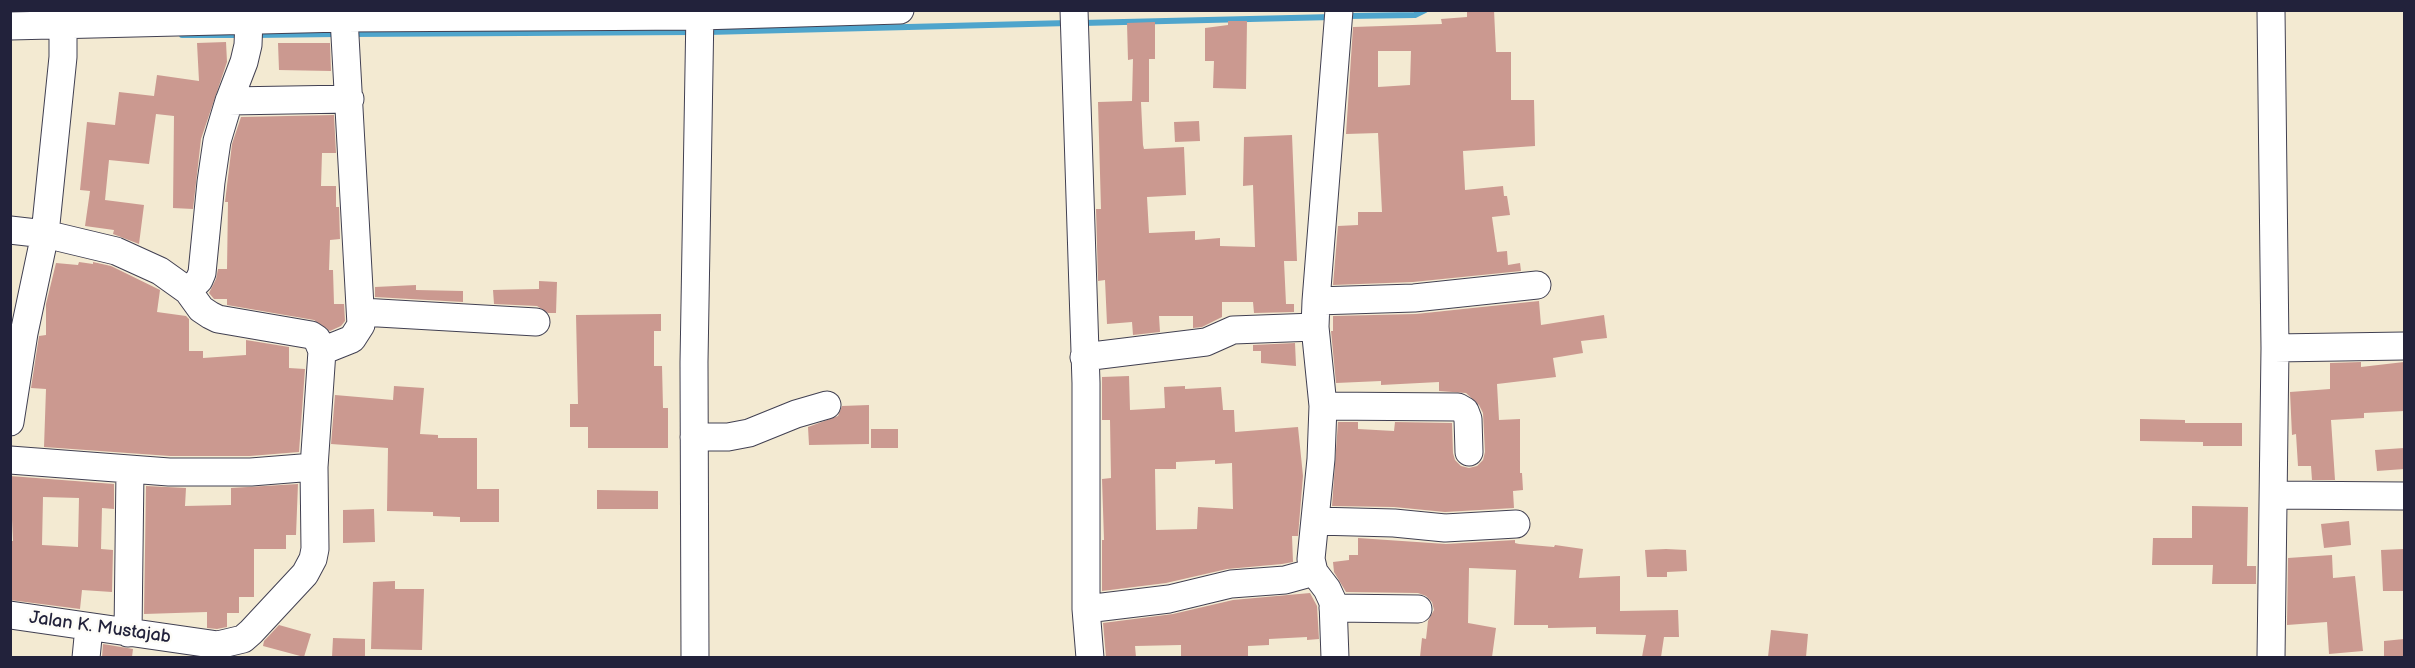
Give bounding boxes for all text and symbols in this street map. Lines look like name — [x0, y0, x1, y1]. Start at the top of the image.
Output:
street label: Jalan K. Mustajab — [28, 607, 172, 649]

